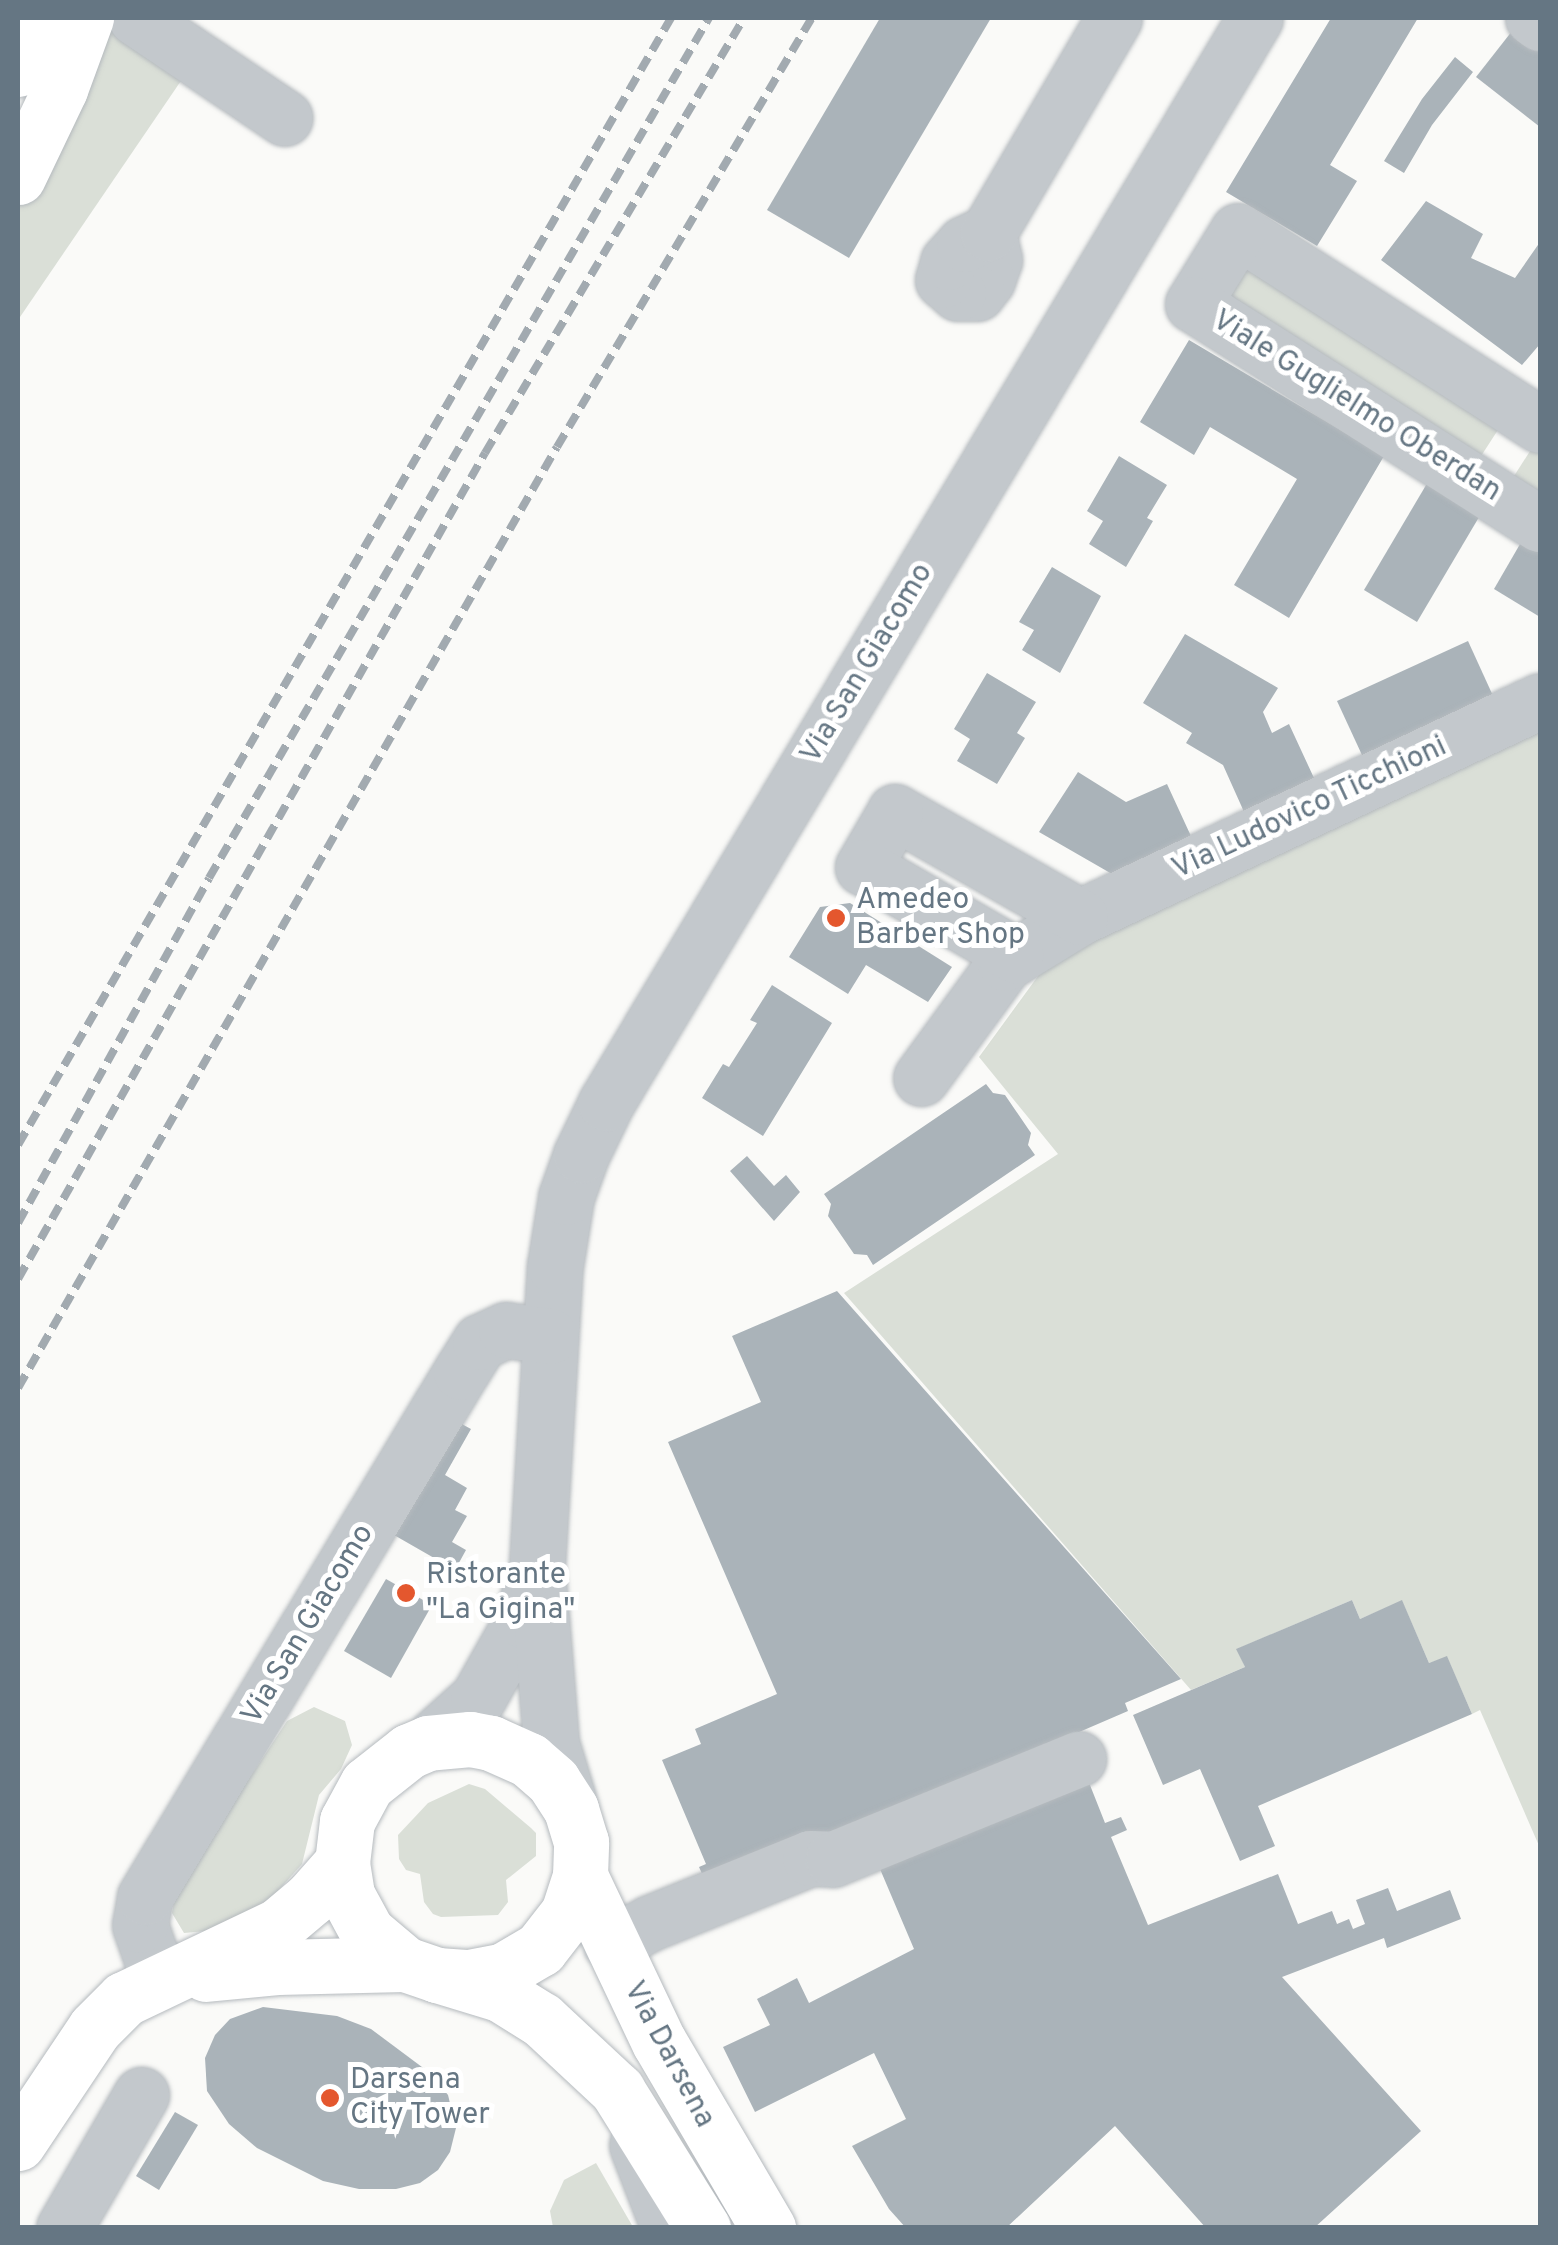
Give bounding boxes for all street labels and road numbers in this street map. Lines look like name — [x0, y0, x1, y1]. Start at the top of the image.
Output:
street label: Viale Guglielmo Oberdan — [1205, 303, 1507, 511]
street label: Via San Giacomo — [794, 557, 942, 771]
street label: Via Ludovico Ticchioni — [1166, 729, 1454, 889]
street label: Via San Giacomo — [235, 1518, 383, 1732]
street label: Via Darsena — [614, 1976, 722, 2134]

